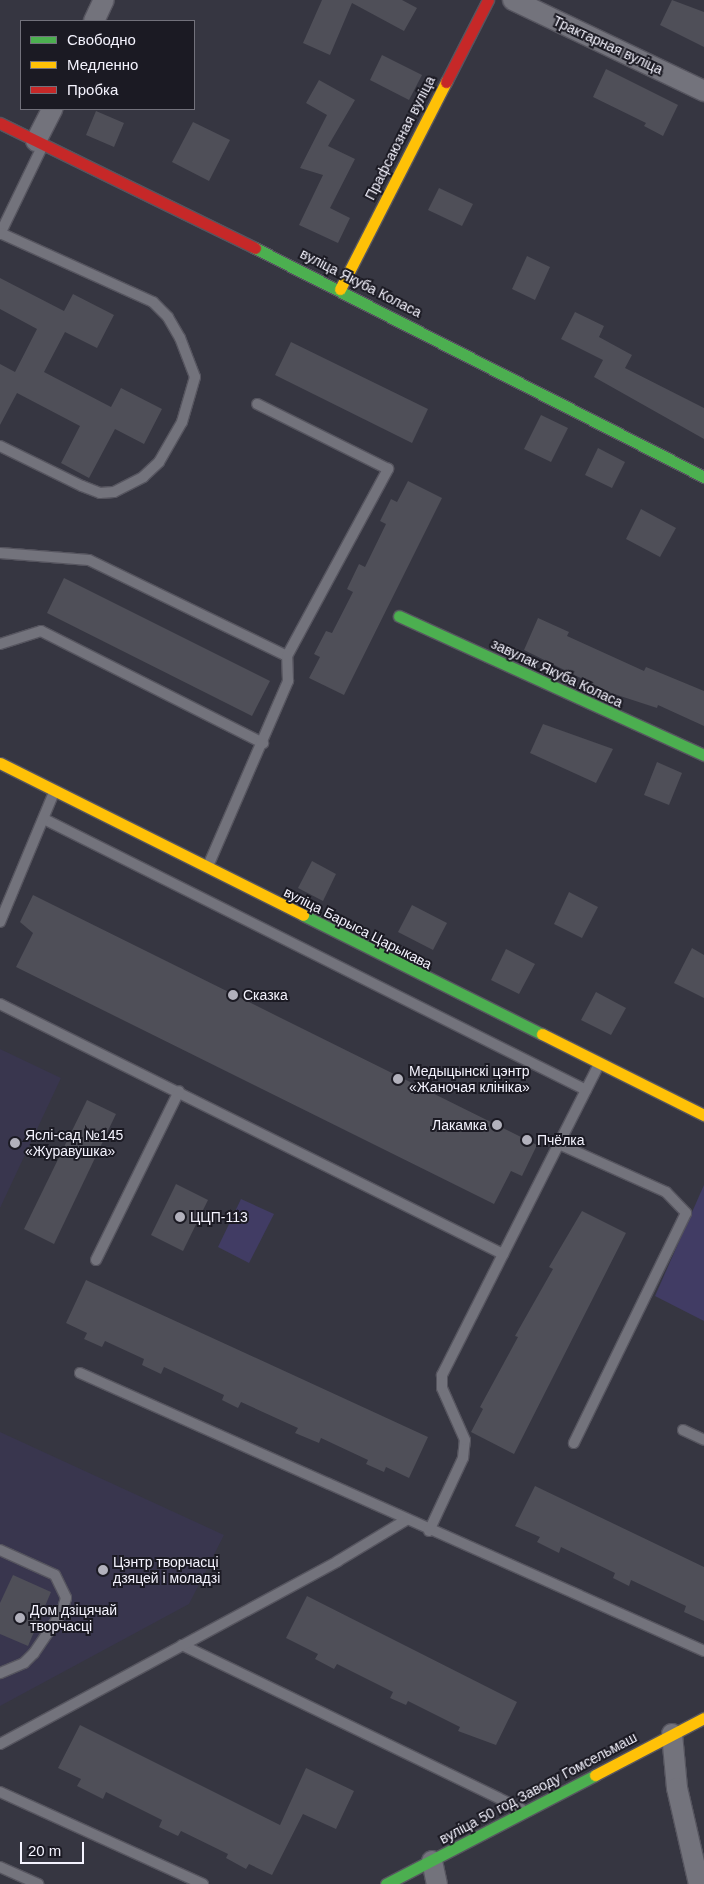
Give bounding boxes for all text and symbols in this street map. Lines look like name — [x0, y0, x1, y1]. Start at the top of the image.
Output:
street label: Трактарная вуліца — [550, 12, 666, 78]
legend — [20, 20, 195, 110]
text: Свободно — [67, 31, 136, 48]
text: Медленно — [67, 56, 138, 73]
street label: Прафсаюзная вуліца — [361, 73, 439, 203]
text: Пробка — [67, 81, 118, 98]
street label: вуліца Якуба Коласа — [297, 245, 425, 321]
street label: завулак Якуба Коласа — [489, 635, 625, 711]
street label: вуліца Барыса Царыкава — [281, 883, 435, 973]
place label: Сказка — [243, 987, 288, 1003]
marker: Сказка — [227, 989, 239, 1001]
place label: Медыцынскі цэнтр «Жаночая клініка» — [409, 1063, 530, 1096]
marker: Медыцынскі цэнтр «Жаночая клініка» — [391, 1072, 405, 1086]
place label: Лакамка — [432, 1117, 487, 1133]
marker: Лакамка — [491, 1119, 503, 1131]
place label: Яслі-сад №145 «Журавушка» — [25, 1127, 123, 1160]
place label: Пчёлка — [537, 1132, 585, 1148]
marker: Пчёлка — [521, 1134, 533, 1146]
marker: Яслі-сад №145 «Журавушка» — [9, 1137, 21, 1149]
place label: ЦЦП-113 — [190, 1209, 248, 1225]
marker: ЦЦП-113 — [174, 1211, 186, 1223]
place label: Цэнтр творчасці дзяцей і моладзі — [113, 1554, 220, 1586]
marker: Цэнтр творчасці дзяцей і моладзі — [97, 1564, 109, 1576]
place label: Дом дзіцячай творчасці — [30, 1602, 117, 1634]
marker: Дом дзіцячай творчасці — [14, 1612, 26, 1624]
street label: вуліца 50 год Заводу Гомсельмаш — [436, 1729, 640, 1847]
scale bar — [22, 1832, 86, 1864]
text: 20 m — [28, 1842, 61, 1859]

